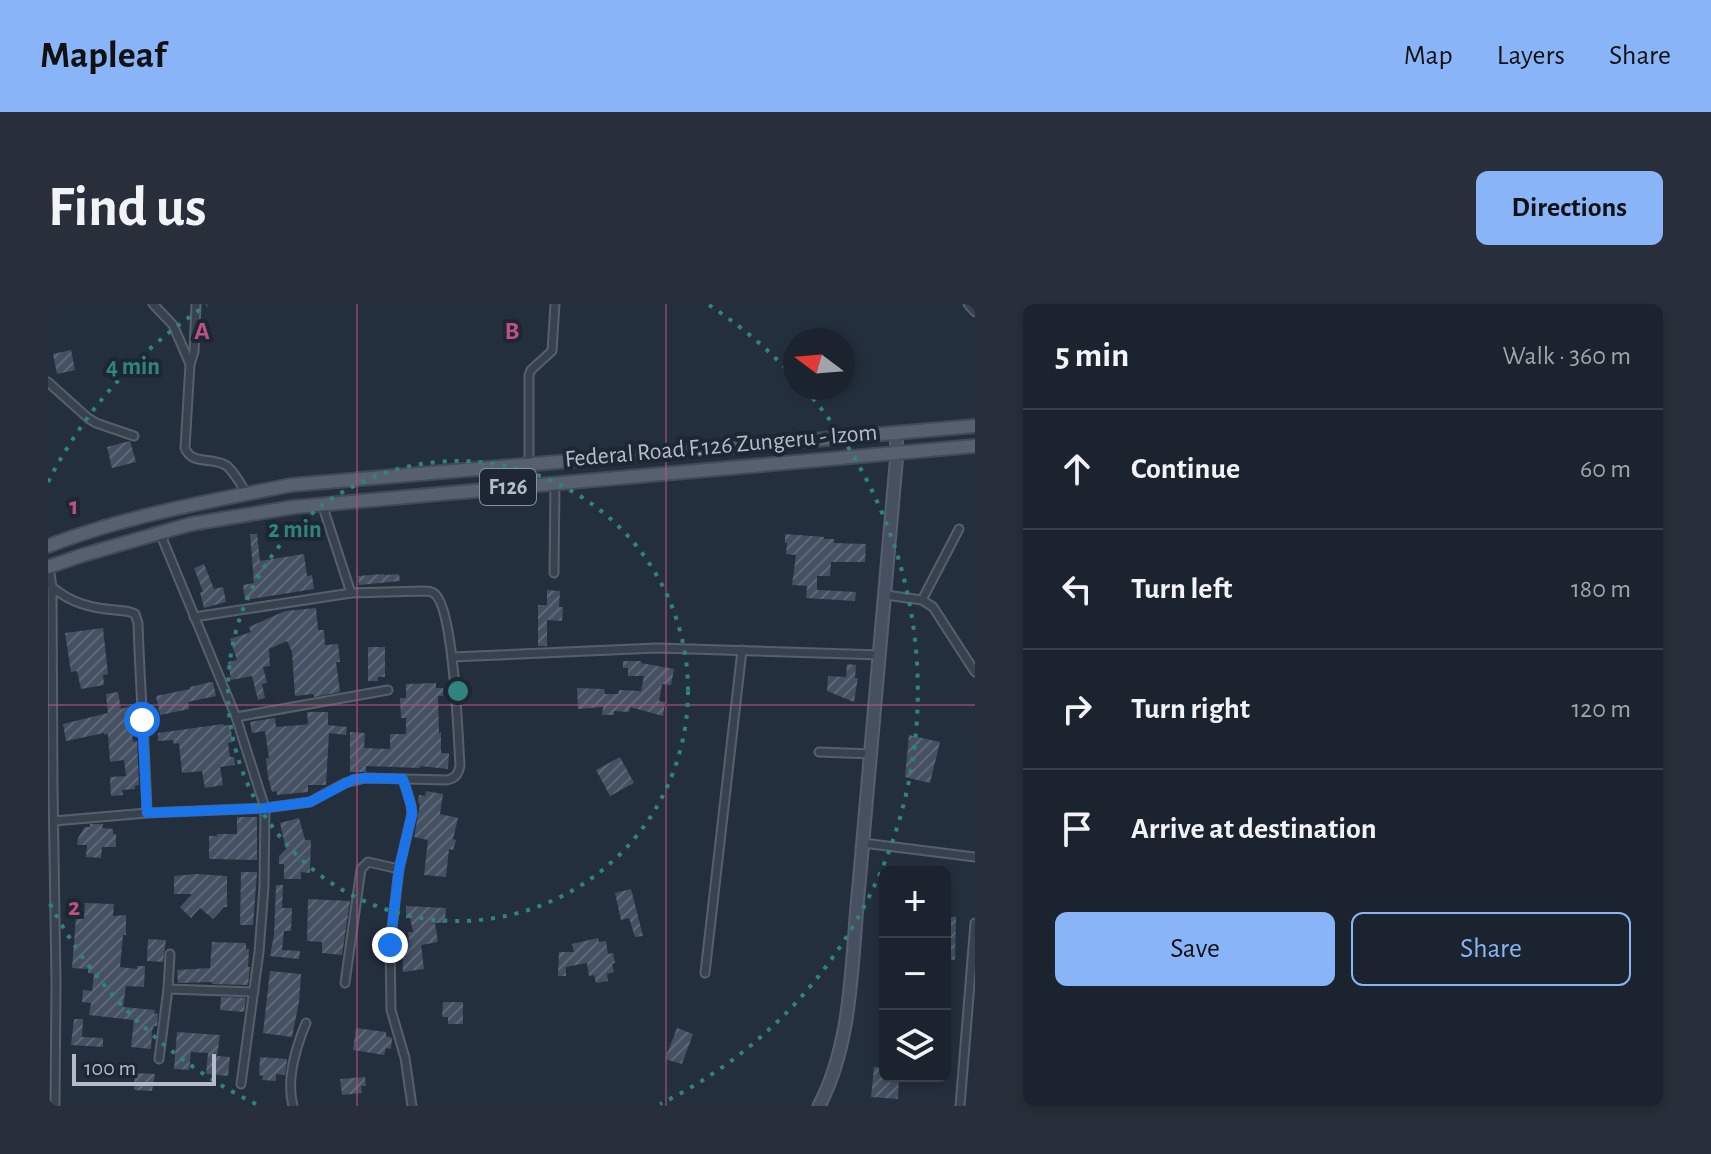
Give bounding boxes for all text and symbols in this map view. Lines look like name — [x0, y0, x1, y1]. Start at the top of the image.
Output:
text: Mapleaf — [40, 37, 166, 75]
text: Map — [1404, 42, 1453, 70]
text: Layers — [1497, 42, 1565, 70]
text: Share — [1609, 42, 1671, 70]
button: Directions — [1476, 171, 1663, 245]
text: Find us — [48, 180, 206, 236]
text: A — [194, 318, 210, 344]
text: B — [504, 318, 520, 344]
north arrow — [783, 328, 855, 400]
text: 5 min — [1055, 339, 1129, 373]
text: Walk · 360 m — [1503, 343, 1631, 369]
text: 4 min — [106, 355, 160, 379]
street label: Federal Road F.126 Zungeru - Izom — [564, 420, 878, 472]
icon: ahead — [1055, 447, 1099, 491]
text: Continue — [1131, 454, 1240, 484]
text: 60 m — [1580, 456, 1631, 482]
road number: F126 — [480, 469, 536, 505]
text: 1 — [69, 493, 79, 519]
text: 2 min — [268, 518, 322, 542]
icon: left — [1055, 567, 1099, 611]
text: Turn left — [1131, 574, 1232, 604]
text: 180 m — [1571, 576, 1631, 602]
centre of rings — [444, 677, 472, 705]
icon: right — [1055, 687, 1099, 731]
text: Turn right — [1131, 694, 1250, 724]
text: 120 m — [1571, 696, 1631, 722]
route start — [124, 702, 160, 738]
icon: arrive — [1055, 807, 1099, 851]
text: Arrive at destination — [1131, 814, 1377, 844]
map controls — [879, 866, 951, 1082]
button: + — [879, 866, 951, 938]
text: 2 — [68, 894, 80, 920]
button: Save — [1055, 912, 1335, 986]
button: Share — [1351, 912, 1631, 986]
route end — [372, 927, 408, 963]
button: − — [879, 938, 951, 1010]
button: layers — [879, 1010, 951, 1082]
scale bar — [72, 1050, 216, 1086]
text: 100 m — [84, 1057, 136, 1079]

